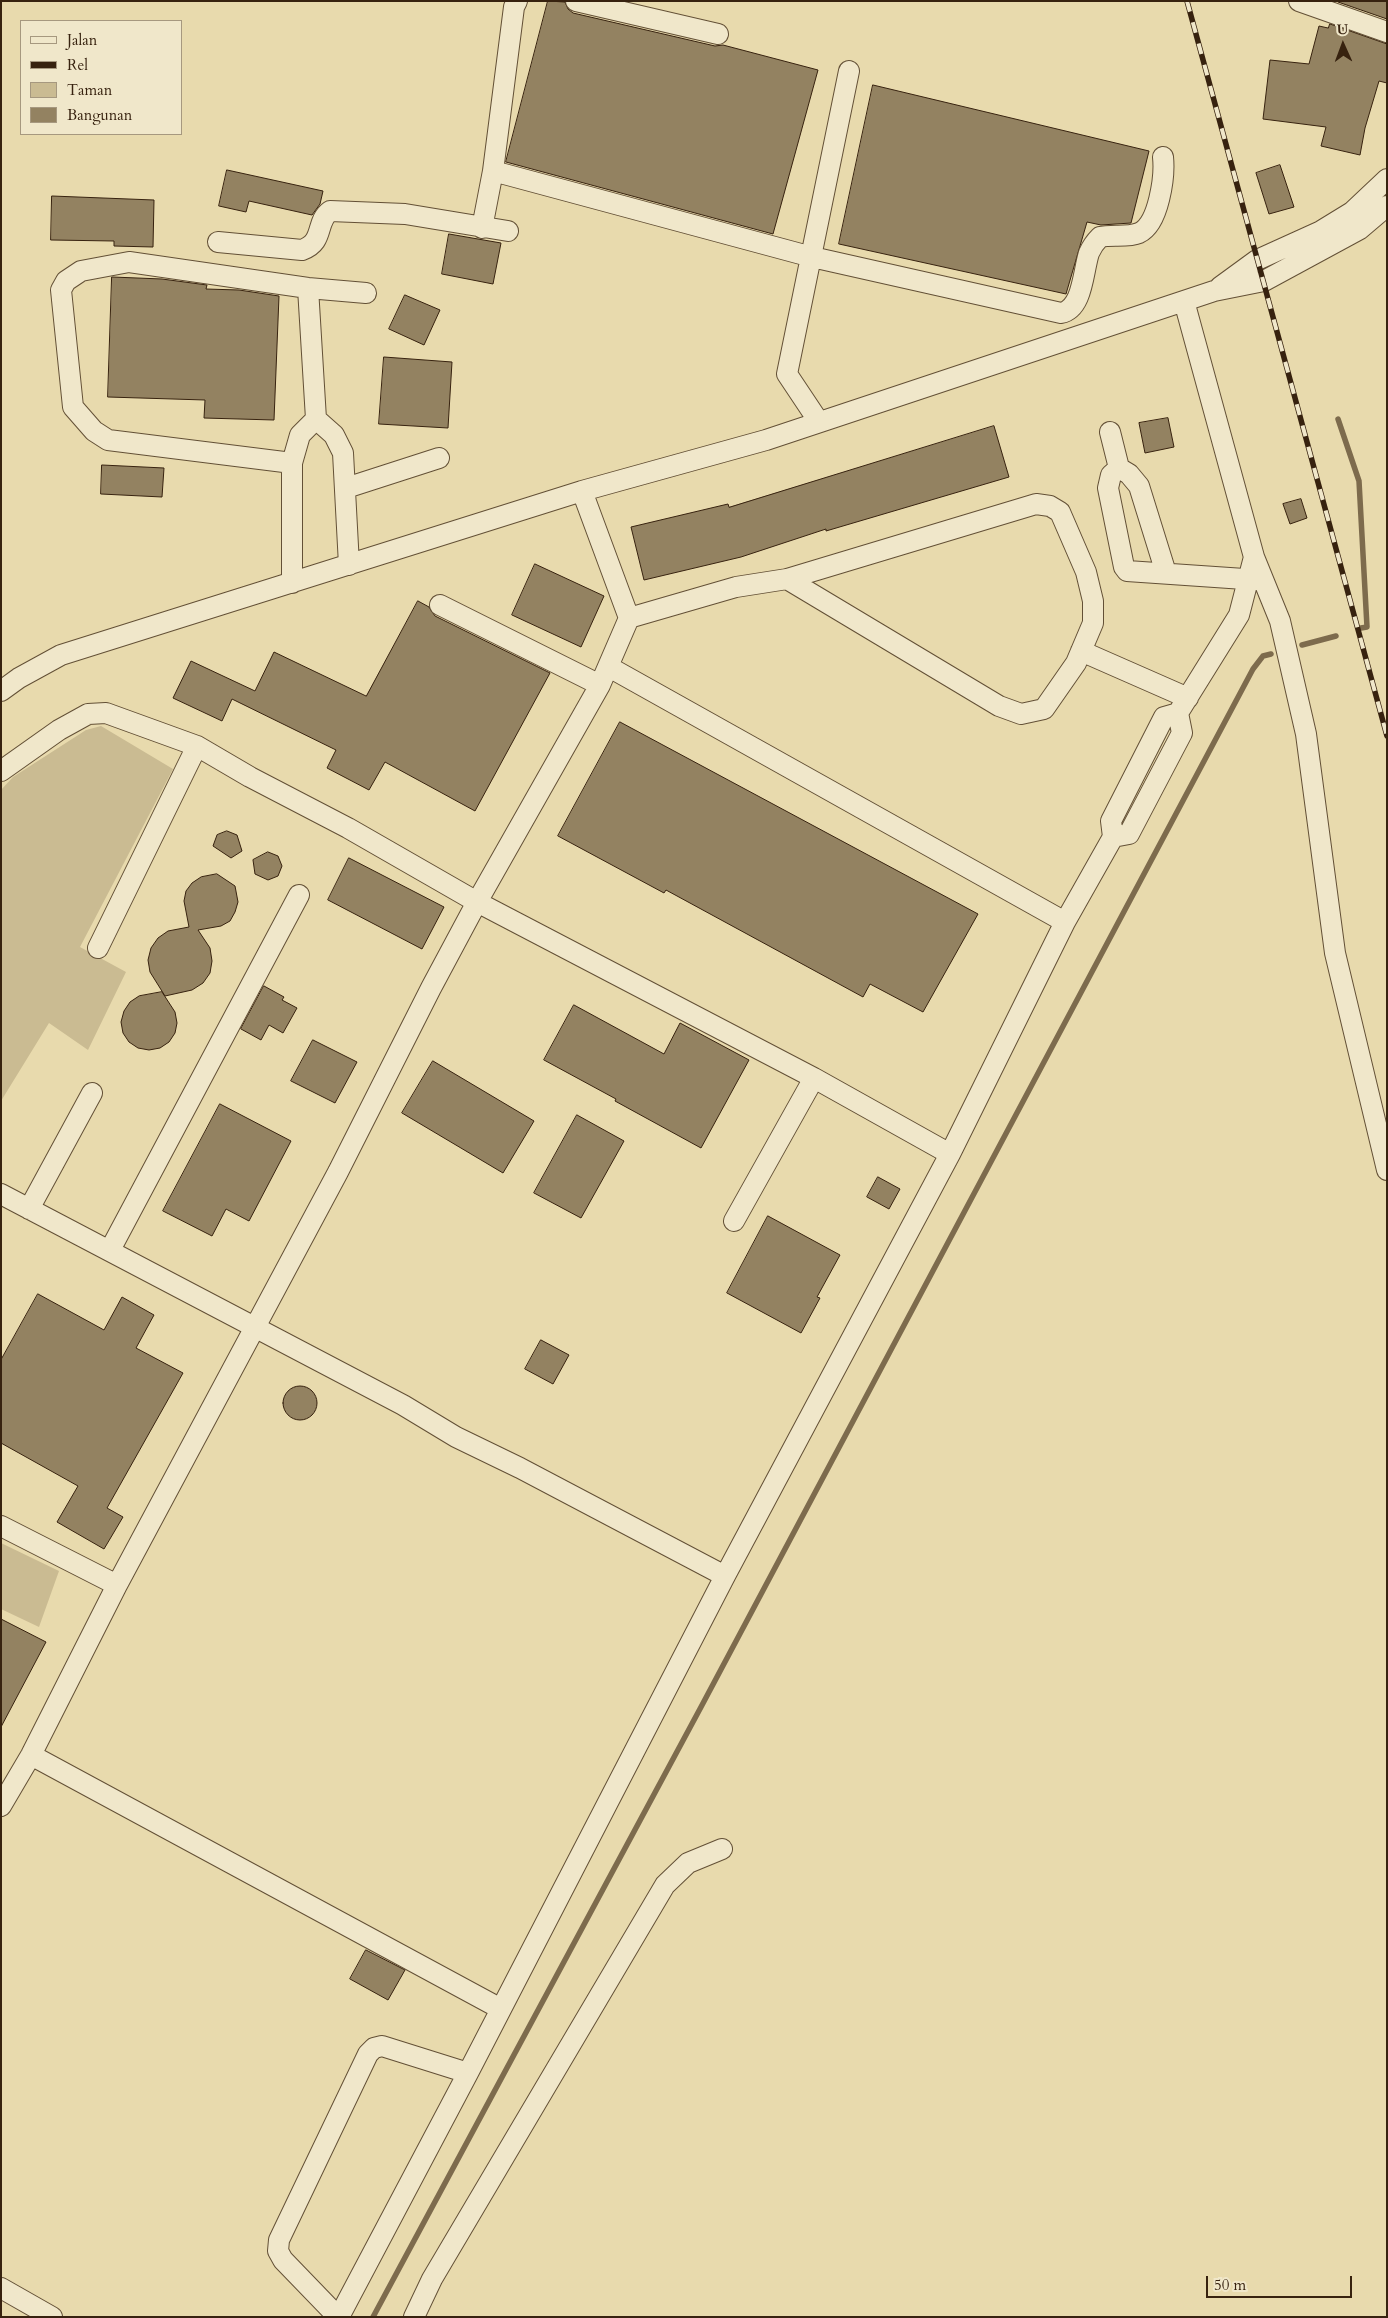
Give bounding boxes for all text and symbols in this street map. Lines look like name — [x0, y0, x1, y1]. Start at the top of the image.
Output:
legend — [20, 20, 182, 135]
north arrow — [1318, 20, 1368, 70]
text: U — [1336, 20, 1349, 39]
text: Jalan — [67, 30, 97, 50]
text: Rel — [67, 55, 88, 75]
text: Taman — [67, 80, 112, 100]
text: Bangunan — [67, 105, 132, 125]
scale bar — [1208, 2266, 1354, 2298]
text: 50 m — [1214, 2275, 1246, 2295]

